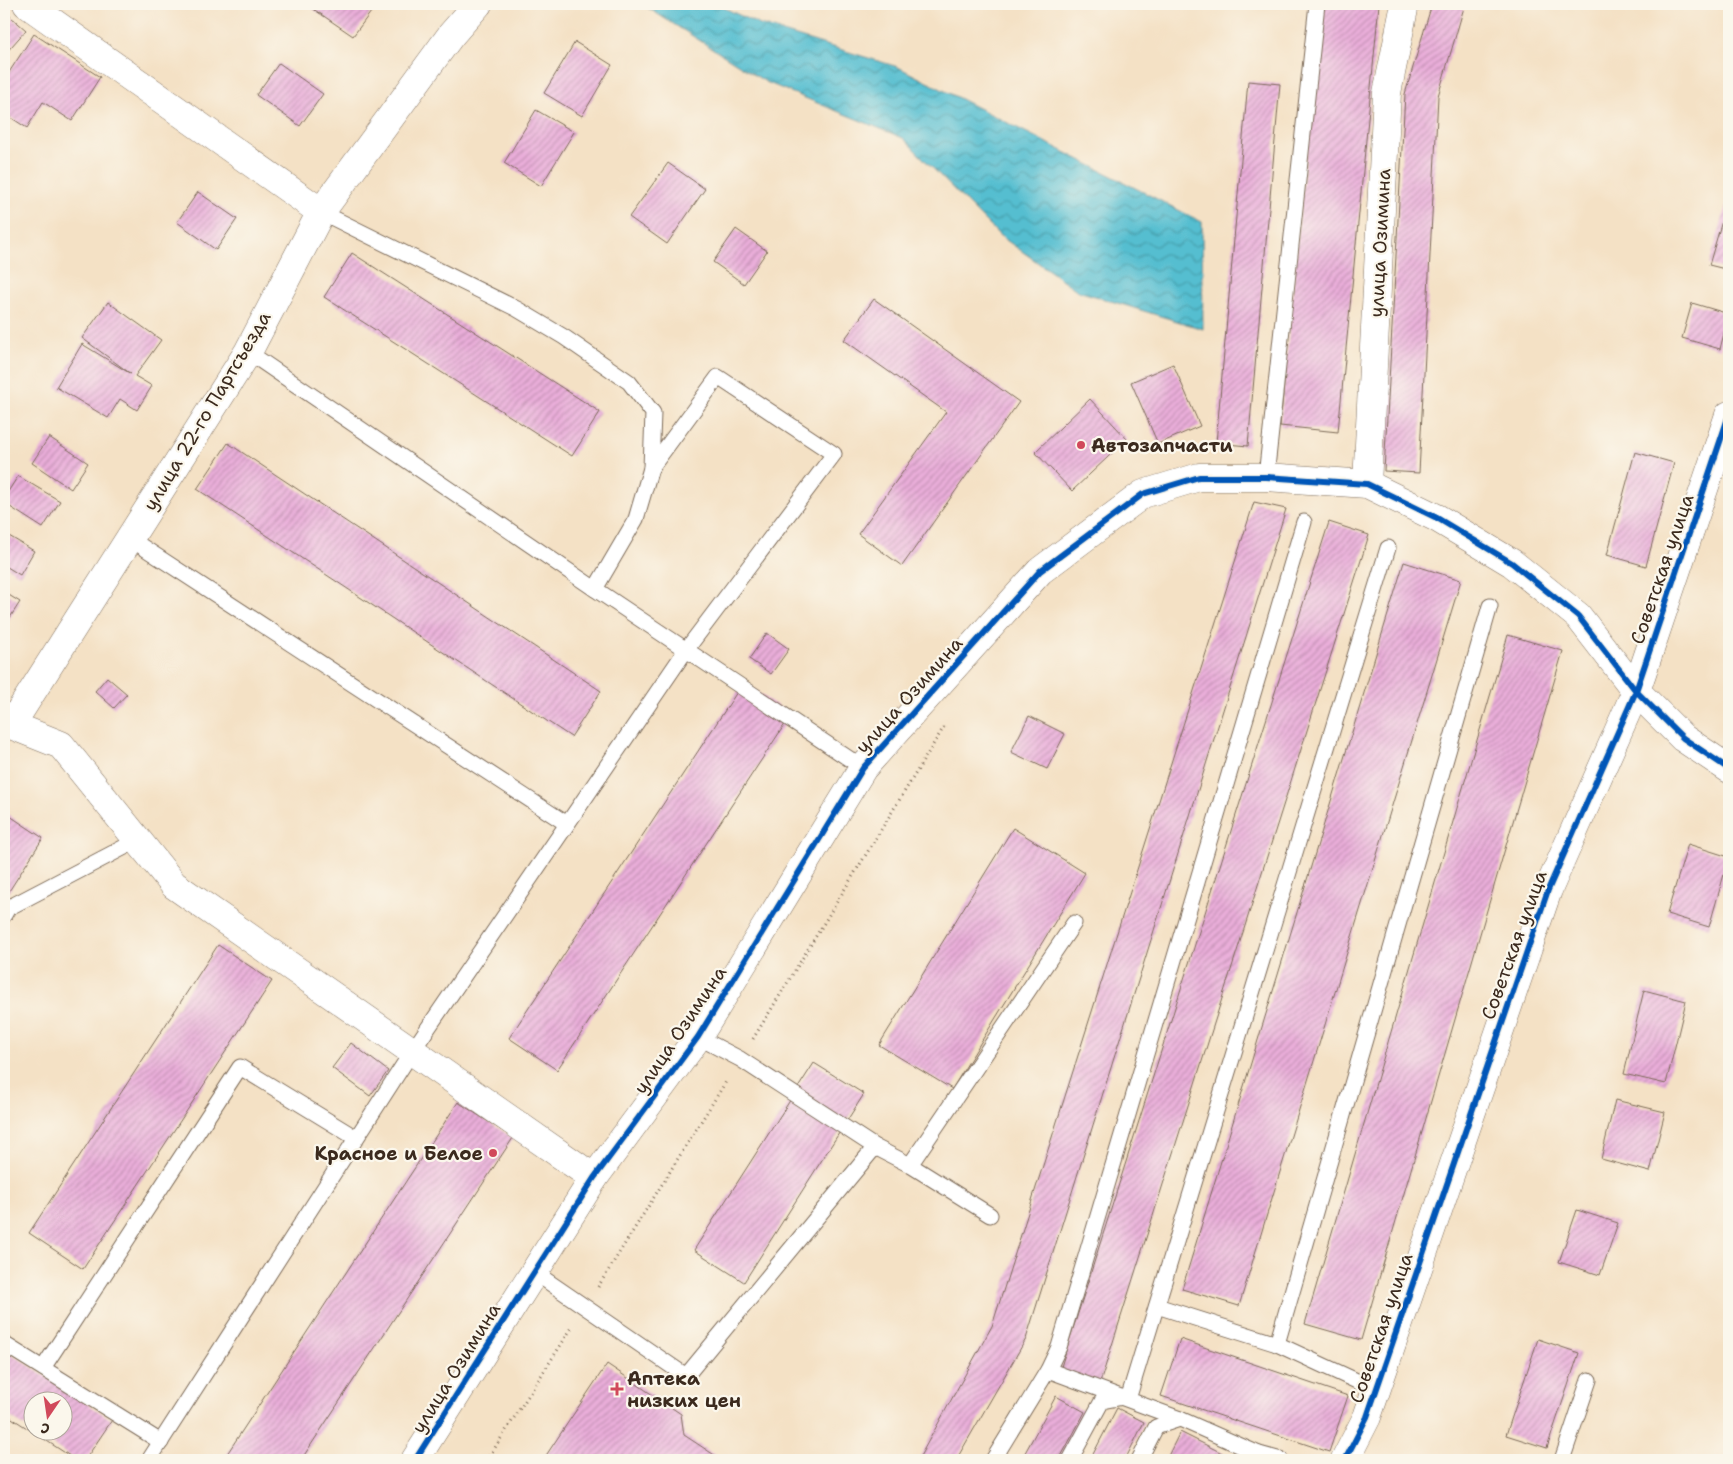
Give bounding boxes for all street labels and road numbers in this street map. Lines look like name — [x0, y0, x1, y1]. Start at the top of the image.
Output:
street label: улица Озимина — [1364, 168, 1396, 318]
street label: улица 22-го Партсъезда — [137, 306, 277, 515]
street label: Советская улица — [1625, 490, 1699, 647]
street label: улица Озимина — [850, 631, 968, 759]
street label: Советская улица — [1475, 867, 1553, 1023]
street label: улица Озимина — [628, 961, 732, 1099]
street label: Советская улица — [1344, 1249, 1418, 1406]
street label: улица Озимина — [406, 1298, 506, 1438]

